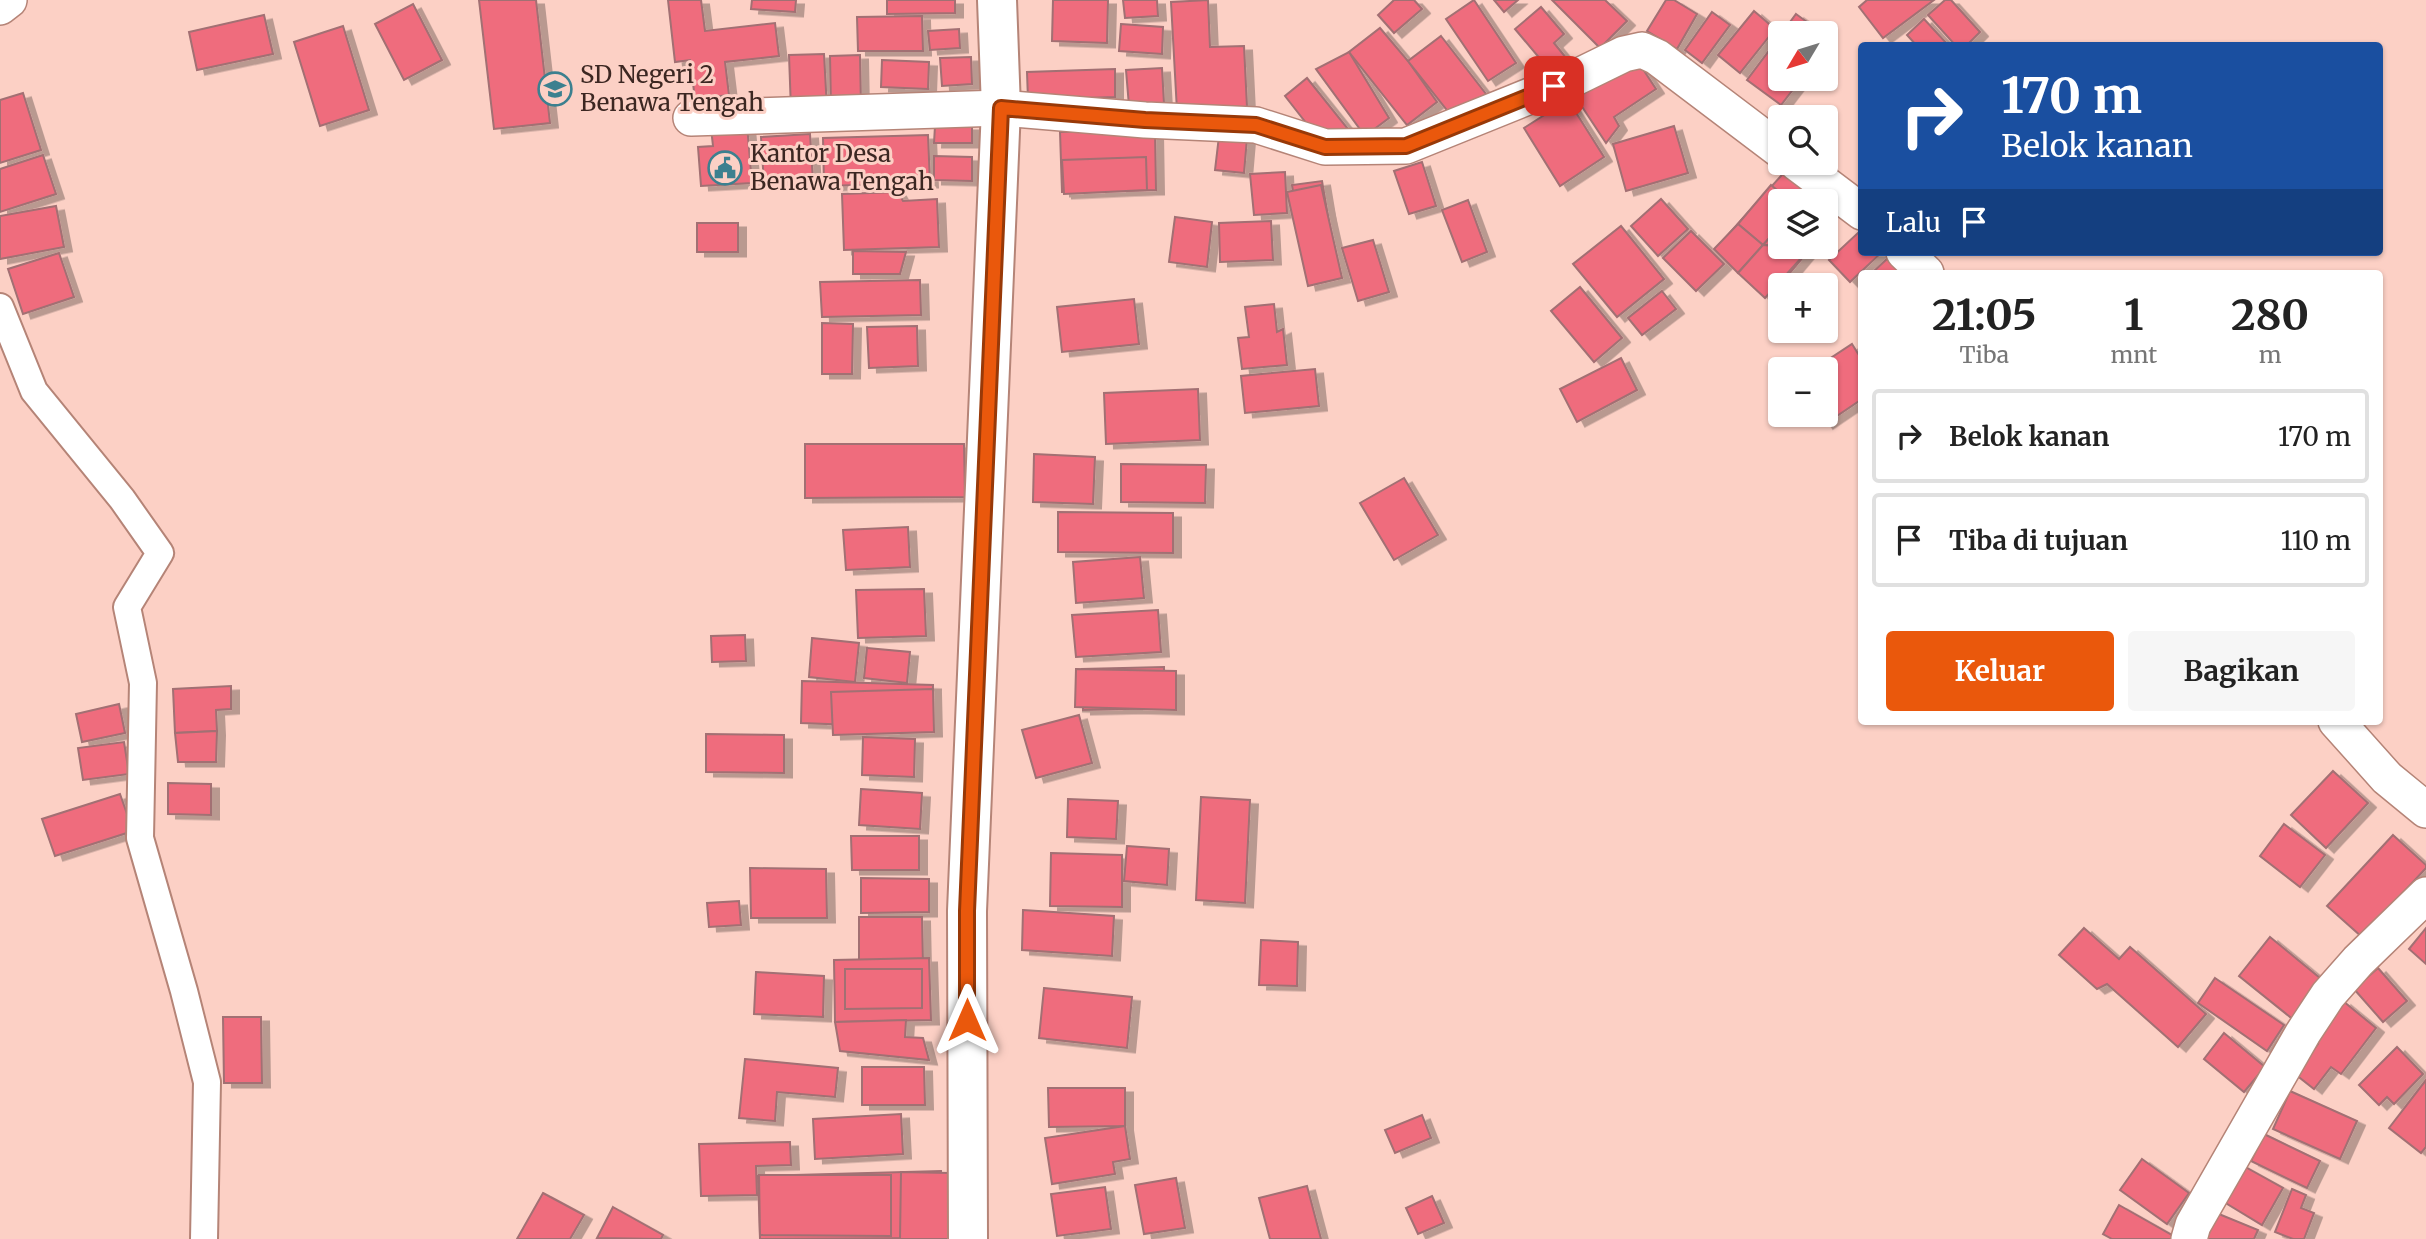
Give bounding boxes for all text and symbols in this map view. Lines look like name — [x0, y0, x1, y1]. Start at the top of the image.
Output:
north arrow — [1768, 21, 1838, 91]
map controls — [1768, 21, 1838, 427]
pin — [1524, 56, 1584, 116]
place label: SD Negeri 2 Benawa Tengah — [580, 59, 764, 118]
text: 170 m — [2001, 65, 2142, 126]
icon: arrive — [1535, 67, 1573, 105]
school or university icon: SD Negeri 2 Benawa Tengah — [536, 70, 574, 108]
icon: right — [1886, 70, 1977, 161]
button: search — [1768, 105, 1838, 175]
text: Belok kanan — [2001, 126, 2193, 166]
place label: Kantor Desa Benawa Tengah — [750, 138, 934, 197]
public building icon: Kantor Desa Benawa Tengah — [706, 149, 744, 187]
button: layers — [1768, 189, 1838, 259]
icon: arrive — [1955, 203, 1993, 241]
text: Lalu — [1886, 206, 1941, 239]
button: + — [1768, 273, 1838, 343]
text: 21:05 — [1932, 289, 2037, 341]
text: 1 — [2124, 289, 2144, 341]
text: 280 — [2231, 289, 2309, 341]
text: Tiba — [1959, 340, 2009, 369]
text: mnt — [2110, 340, 2157, 369]
text: m — [2259, 340, 2281, 369]
button: − — [1768, 357, 1838, 427]
icon: right — [1890, 417, 1928, 455]
text: Belok kanan — [1949, 420, 2109, 453]
text: 170 m — [2278, 420, 2351, 453]
icon: arrive — [1890, 521, 1928, 559]
text: Tiba di tujuan — [1949, 524, 2128, 557]
text: 110 m — [2281, 524, 2351, 557]
button: Keluar — [1886, 631, 2114, 711]
button: Bagikan — [2128, 631, 2355, 711]
position arrow — [930, 983, 1004, 1057]

